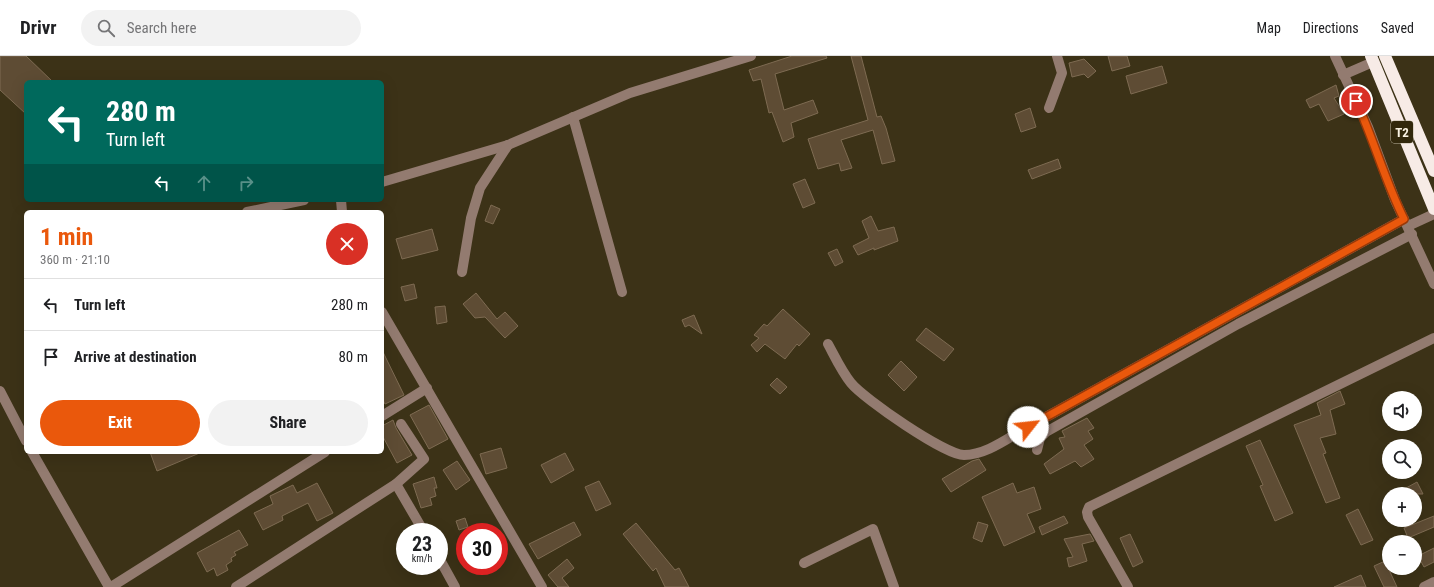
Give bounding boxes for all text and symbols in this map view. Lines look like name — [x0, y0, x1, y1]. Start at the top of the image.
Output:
search box — [81, 10, 361, 46]
text: Drivr — [20, 16, 57, 39]
icon: search — [95, 17, 117, 39]
text: Search here — [127, 19, 196, 37]
text: Map — [1257, 20, 1281, 36]
text: Directions — [1303, 20, 1359, 36]
text: Saved — [1381, 20, 1414, 36]
pin — [1339, 84, 1373, 118]
icon: arrive — [1345, 90, 1367, 112]
text: 280 m — [106, 95, 176, 128]
icon: left — [40, 96, 92, 148]
road number: T2 — [1391, 121, 1413, 143]
text: Turn left — [106, 129, 165, 150]
icon: left — [151, 172, 173, 194]
icon: ahead — [193, 172, 215, 194]
icon: right — [235, 172, 257, 194]
text: 1 min — [40, 223, 93, 251]
button: close — [326, 223, 368, 265]
text: 360 m · 21:10 — [40, 252, 110, 267]
icon: left — [40, 294, 62, 316]
text: Turn left — [74, 296, 125, 314]
text: 280 m — [331, 296, 368, 314]
icon: arrive — [40, 346, 62, 368]
text: Arrive at destination — [74, 348, 197, 366]
text: 80 m — [338, 348, 368, 366]
map controls — [1382, 391, 1422, 575]
button: sound — [1382, 391, 1422, 431]
button: Exit — [40, 400, 200, 446]
button: Share — [208, 400, 368, 446]
position arrow — [1007, 406, 1049, 448]
button: search — [1382, 439, 1422, 479]
button: + — [1382, 487, 1422, 527]
speed limit sign: 30 — [456, 523, 508, 575]
text: 23 — [412, 532, 432, 556]
button: − — [1382, 535, 1422, 575]
text: km/h — [412, 553, 432, 564]

